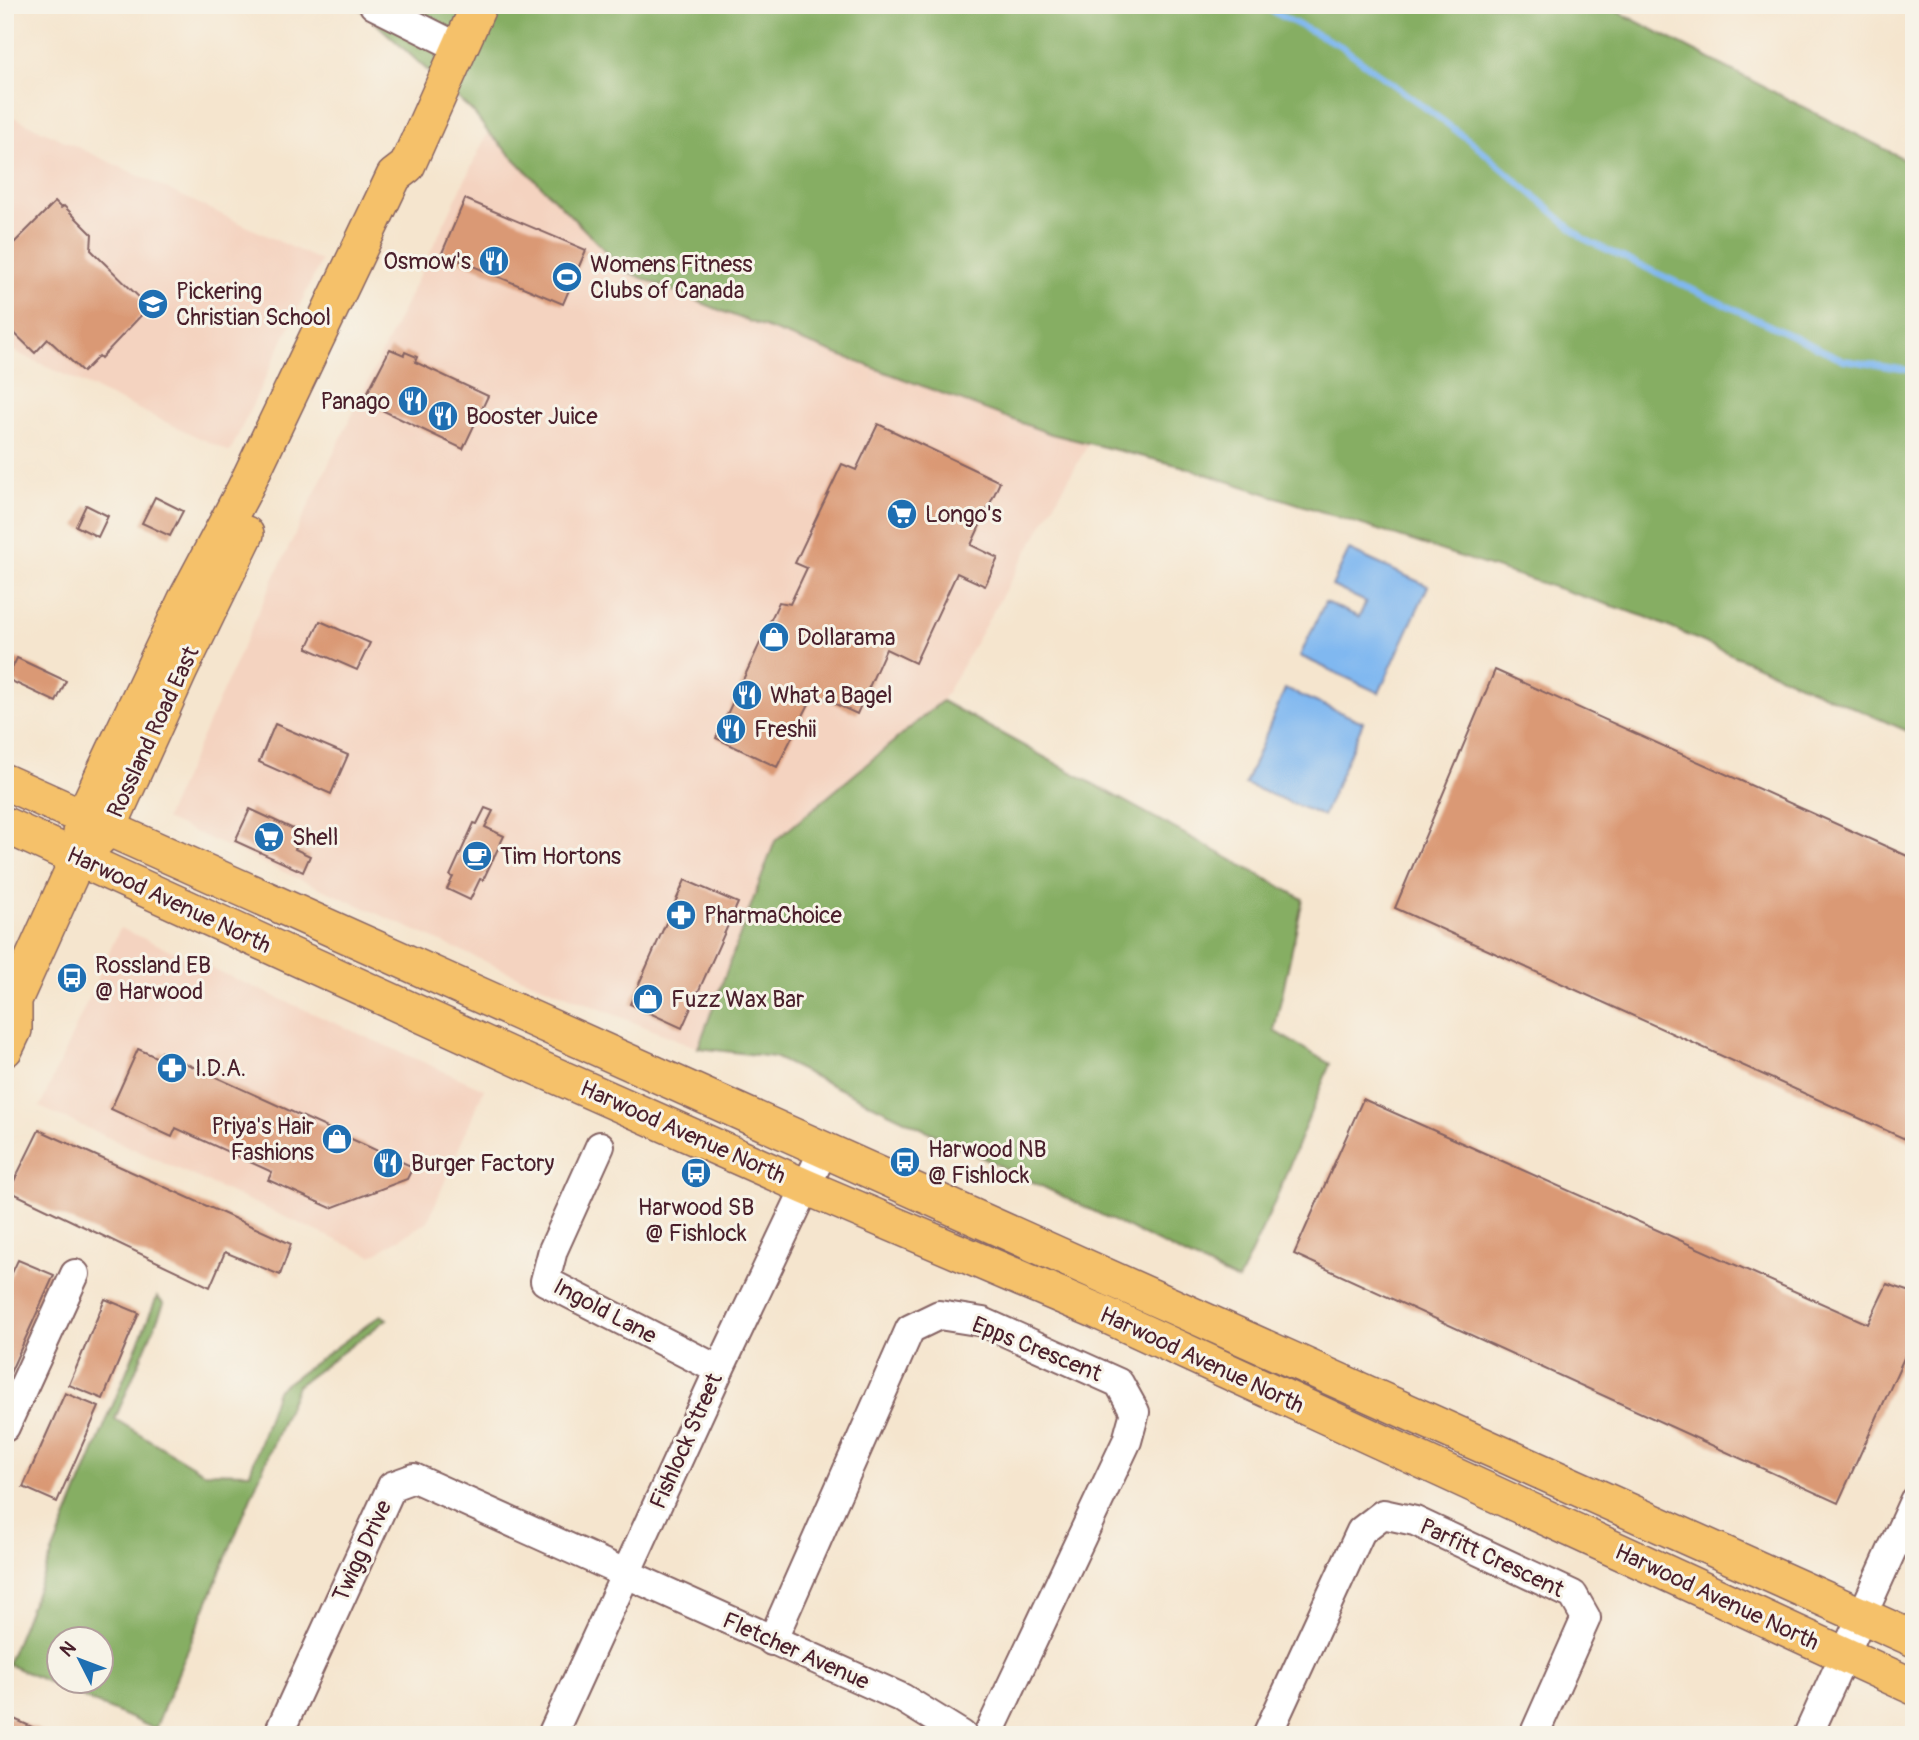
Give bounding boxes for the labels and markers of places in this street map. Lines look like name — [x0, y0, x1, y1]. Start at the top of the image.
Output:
restaurant icon: Osmow's — [477, 244, 511, 278]
place label: Osmow's — [383, 247, 471, 276]
place label: Womens Fitness Clubs of Canada — [590, 250, 753, 305]
sports icon: Womens Fitness Clubs of Canada — [550, 260, 584, 294]
place label: Pickering Christian School — [176, 277, 331, 332]
school or university icon: Pickering Christian School — [136, 287, 170, 321]
restaurant icon: Panago — [396, 384, 430, 418]
place label: Panago — [321, 387, 390, 416]
restaurant icon: Booster Juice — [426, 399, 460, 433]
place label: Booster Juice — [466, 402, 598, 431]
supermarket icon: Longo's — [885, 497, 919, 531]
place label: Longo's — [925, 500, 1002, 529]
shop icon: Dollarama — [757, 620, 791, 654]
place label: Dollarama — [797, 623, 895, 652]
restaurant icon: What a Bagel — [730, 678, 764, 712]
place label: What a Bagel — [770, 681, 892, 710]
restaurant icon: Freshii — [714, 712, 748, 746]
place label: Freshii — [754, 715, 816, 744]
supermarket icon: Shell — [252, 820, 286, 854]
place label: Shell — [292, 823, 338, 852]
cafe icon: Tim Hortons — [460, 839, 494, 873]
place label: Tim Hortons — [500, 842, 621, 871]
pharmacy icon: PharmaChoice — [664, 898, 698, 932]
place label: PharmaChoice — [704, 901, 843, 930]
place label: Rossland EB @ Harwood — [95, 951, 211, 1006]
bus stop icon: Rossland EB @ Harwood — [55, 961, 89, 995]
shop icon: Fuzz Wax Bar — [631, 982, 665, 1016]
place label: Fuzz Wax Bar — [671, 985, 804, 1014]
pharmacy icon: I.D.A. — [155, 1051, 189, 1085]
place label: I.D.A. — [195, 1054, 246, 1083]
place label: Priya's Hair Fashions — [212, 1112, 314, 1167]
shop icon: Priya's Hair Fashions — [320, 1122, 354, 1156]
place label: Harwood NB @ Fishlock — [928, 1135, 1047, 1190]
bus stop icon: Harwood NB @ Fishlock — [888, 1145, 922, 1179]
restaurant icon: Burger Factory — [371, 1146, 405, 1180]
place label: Burger Factory — [411, 1149, 555, 1178]
bus stop icon: Harwood SB @ Fishlock — [679, 1156, 713, 1190]
place label: Harwood SB @ Fishlock — [638, 1193, 754, 1248]

